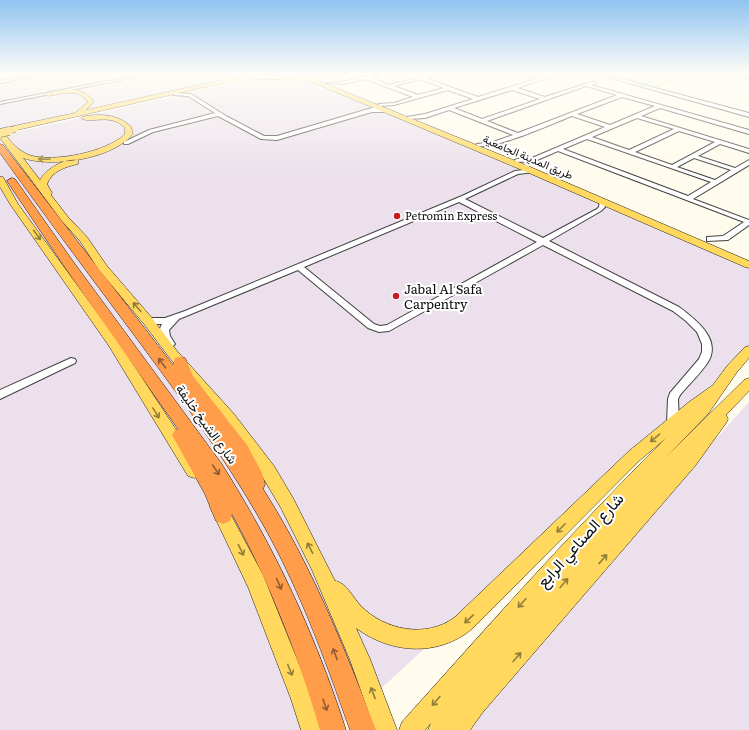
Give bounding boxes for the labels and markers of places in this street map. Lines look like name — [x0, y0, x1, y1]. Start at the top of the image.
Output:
place label: Petromin Express — [405, 207, 497, 223]
marker: Petromin Express — [392, 211, 402, 221]
place label: Jabal Al Safa Carpentry — [404, 279, 482, 313]
marker: Jabal Al Safa Carpentry — [391, 291, 401, 301]

